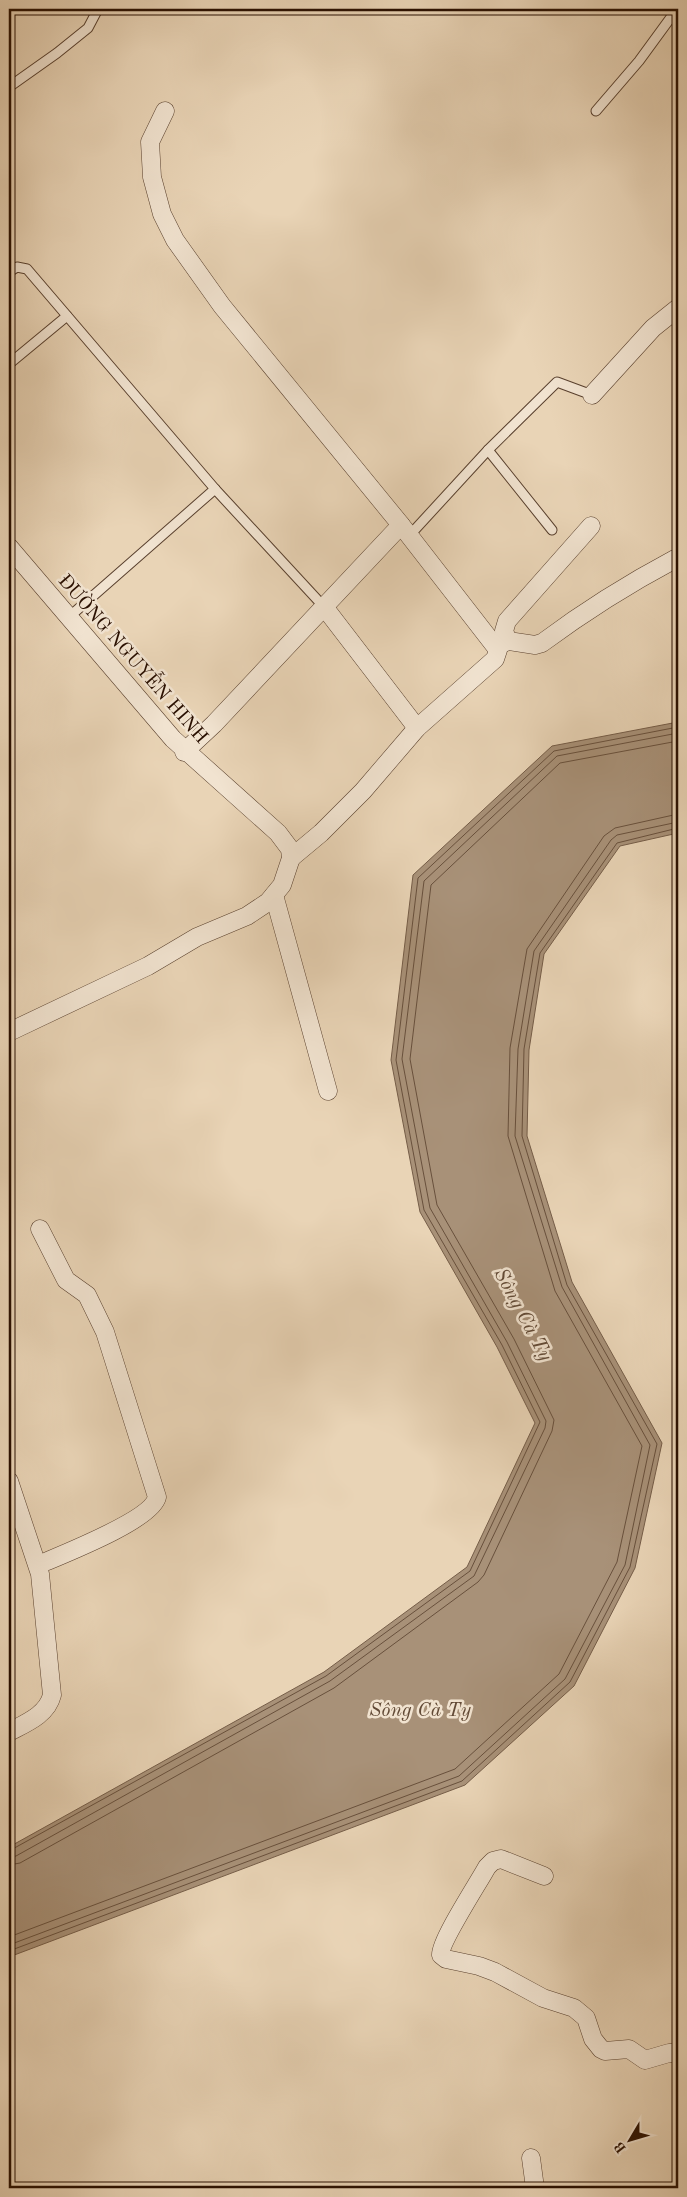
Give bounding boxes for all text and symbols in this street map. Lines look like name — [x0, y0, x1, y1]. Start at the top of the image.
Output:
street label: ĐƯỜNG NGUYỄN HINH — [54, 567, 216, 748]
water label: Sông Cà Ty — [489, 1265, 555, 1365]
water label: Sông Cà Ty — [369, 1701, 472, 1721]
north arrow — [604, 2114, 654, 2164]
text: B — [612, 2139, 629, 2156]

